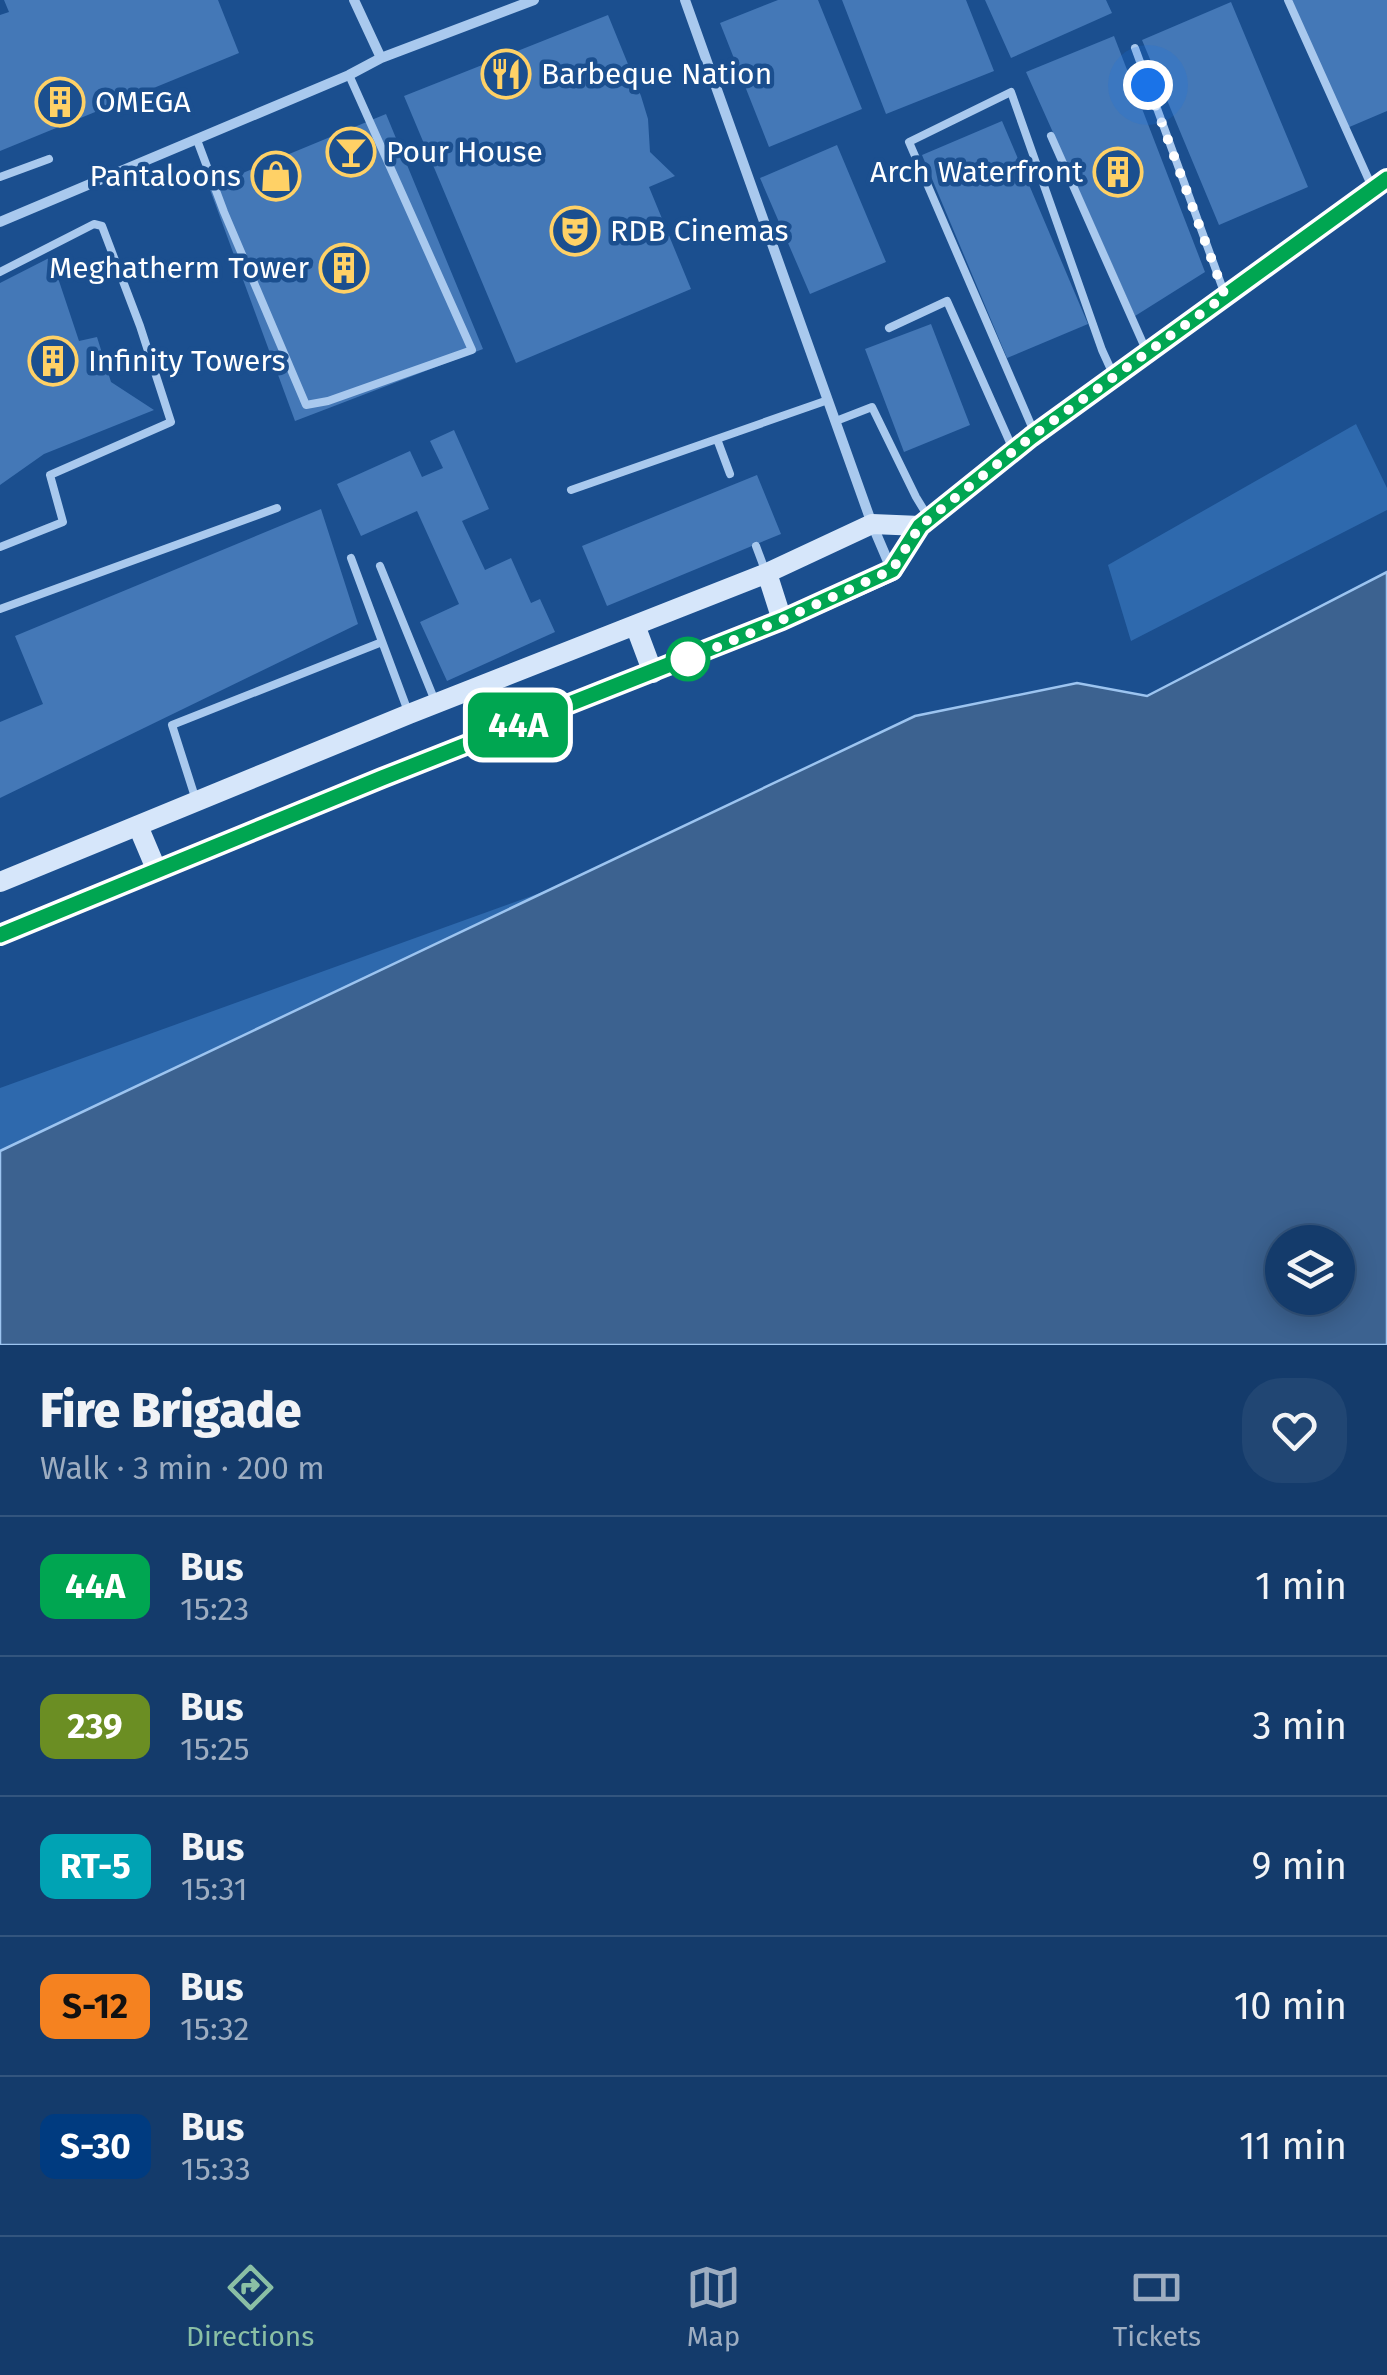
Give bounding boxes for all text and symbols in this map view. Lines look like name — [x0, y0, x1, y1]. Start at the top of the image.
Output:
restaurant icon: Barbeque Nation — [480, 48, 532, 100]
place label: Barbeque Nation — [541, 56, 772, 92]
your location — [1123, 60, 1173, 110]
building icon: OMEGA — [34, 76, 86, 128]
place label: OMEGA — [95, 84, 192, 120]
bar icon: Pour House — [325, 126, 377, 178]
place label: Pour House — [386, 134, 543, 170]
building icon: Arch Waterfront — [1092, 146, 1144, 198]
shop icon: Pantaloons — [250, 150, 302, 202]
place label: Arch Waterfront — [870, 154, 1083, 190]
place label: Pantaloons — [89, 158, 241, 194]
theatre icon: RDB Cinemas — [549, 205, 601, 257]
place label: RDB Cinemas — [610, 213, 789, 249]
building icon: Meghatherm Tower — [318, 242, 370, 294]
place label: Meghatherm Tower — [49, 250, 309, 286]
building icon: Infinity Towers — [27, 335, 79, 387]
place label: Infinity Towers — [88, 343, 286, 379]
unlabelled marker — [667, 638, 709, 680]
line badge: 44A — [460, 692, 576, 758]
text: 44A — [488, 704, 548, 746]
map controls — [1265, 1225, 1355, 1315]
button: layers — [1265, 1225, 1355, 1315]
button: heart — [1242, 1378, 1347, 1483]
text: Fire Brigade — [40, 1382, 301, 1440]
text: Walk · 3 min · 200 m — [40, 1449, 325, 1487]
text: Bus — [180, 1544, 244, 1590]
text: 1 min — [1255, 1563, 1347, 1609]
text: 44A — [65, 1565, 125, 1607]
text: 15:23 — [180, 1590, 249, 1628]
text: Bus — [180, 1684, 244, 1730]
text: 3 min — [1252, 1703, 1347, 1749]
text: 239 — [67, 1705, 123, 1747]
text: 15:25 — [180, 1730, 249, 1768]
text: Bus — [181, 1824, 244, 1870]
text: 9 min — [1251, 1843, 1347, 1889]
text: RT-5 — [60, 1845, 131, 1887]
text: 15:31 — [181, 1870, 248, 1908]
text: Bus — [180, 1964, 244, 2010]
text: 10 min — [1234, 1983, 1347, 2029]
text: S-12 — [62, 1985, 128, 2027]
text: 15:32 — [180, 2010, 249, 2048]
text: Bus — [181, 2104, 244, 2150]
text: 11 min — [1239, 2123, 1347, 2169]
text: S-30 — [60, 2125, 131, 2167]
text: 15:33 — [181, 2150, 251, 2188]
tab: Directions — [186, 2260, 314, 2353]
tab: Map — [686, 2260, 741, 2353]
tab: Tickets — [1113, 2260, 1201, 2353]

